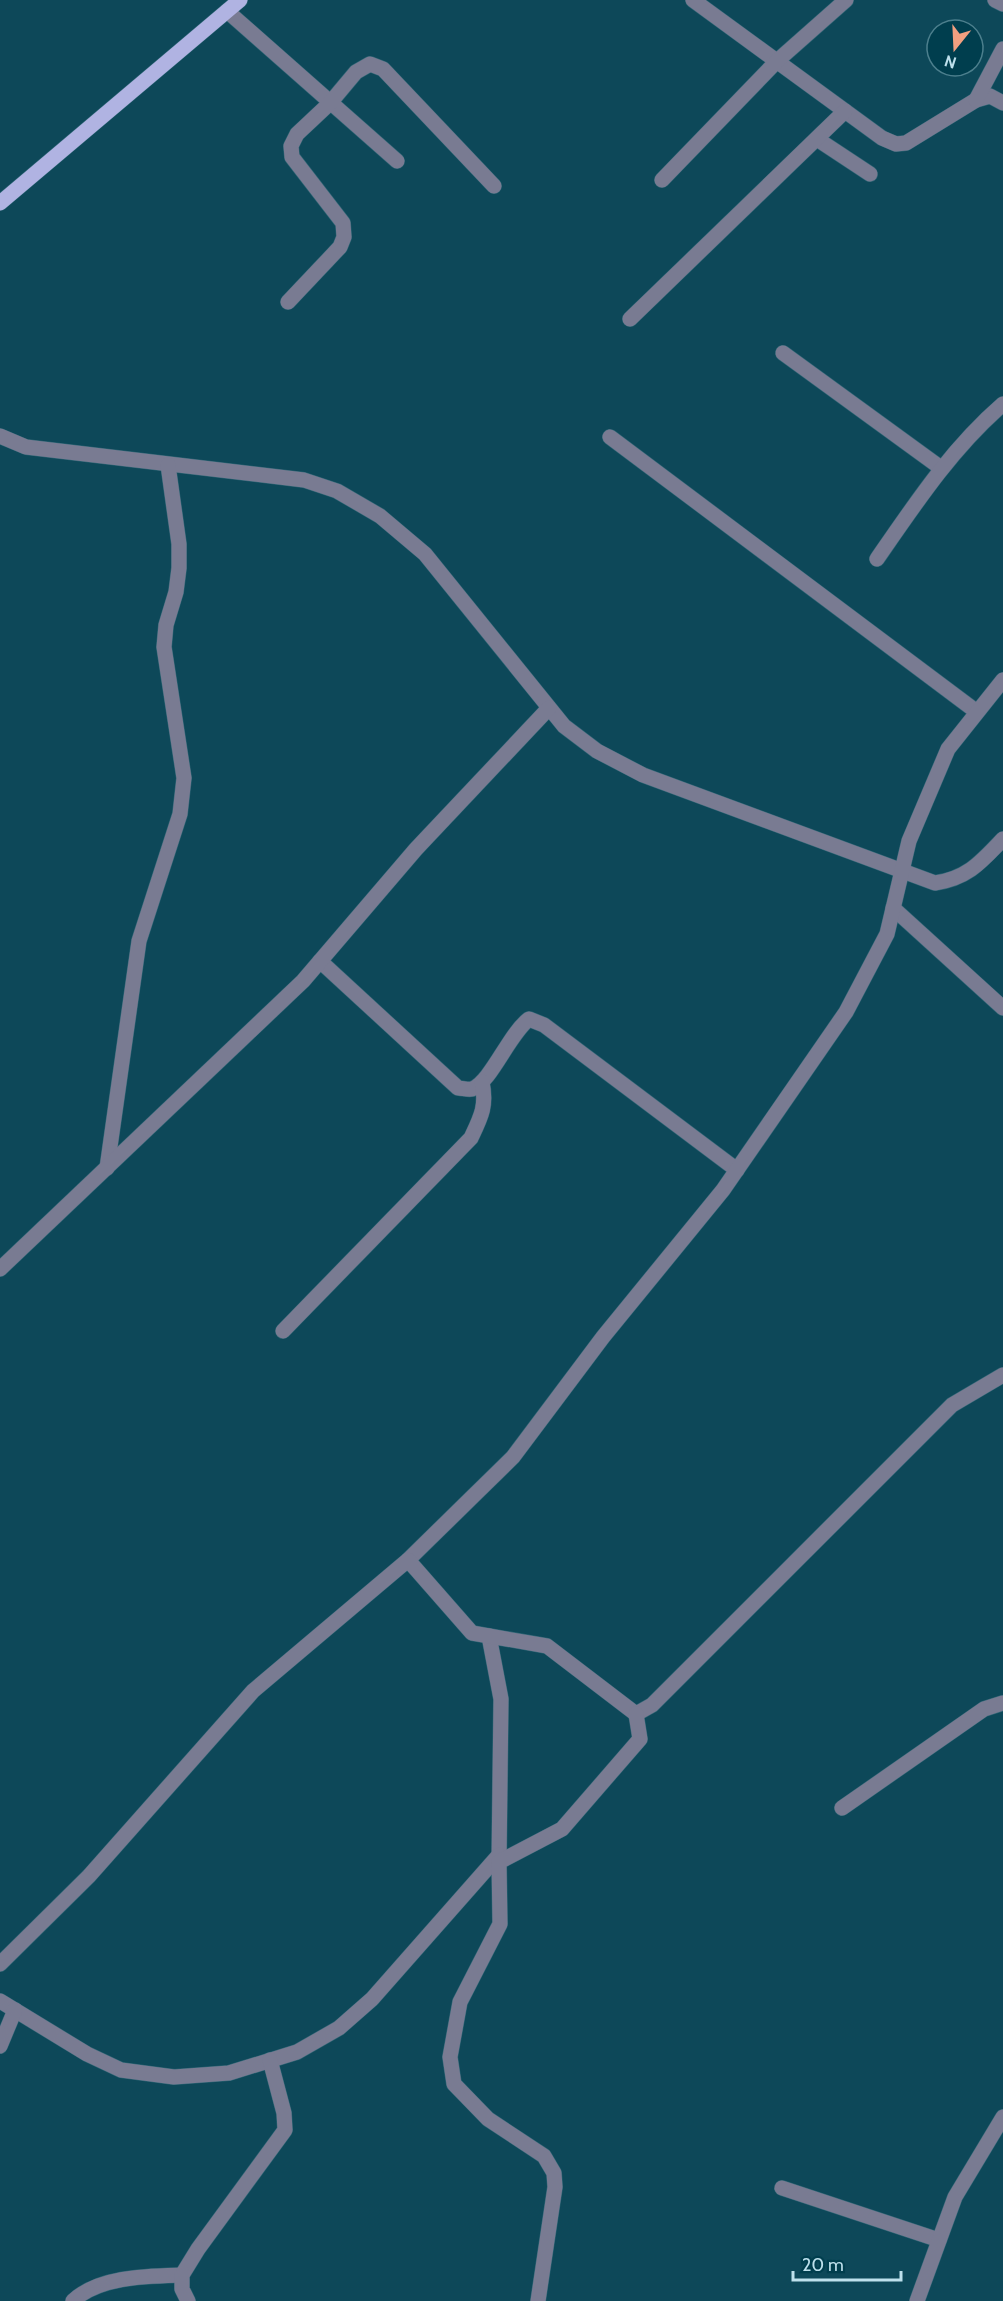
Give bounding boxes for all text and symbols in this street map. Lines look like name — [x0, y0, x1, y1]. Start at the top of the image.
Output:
north arrow — [925, 18, 985, 78]
text: N — [942, 51, 959, 73]
scale bar — [793, 2244, 901, 2282]
text: 20 m — [802, 2254, 844, 2276]

